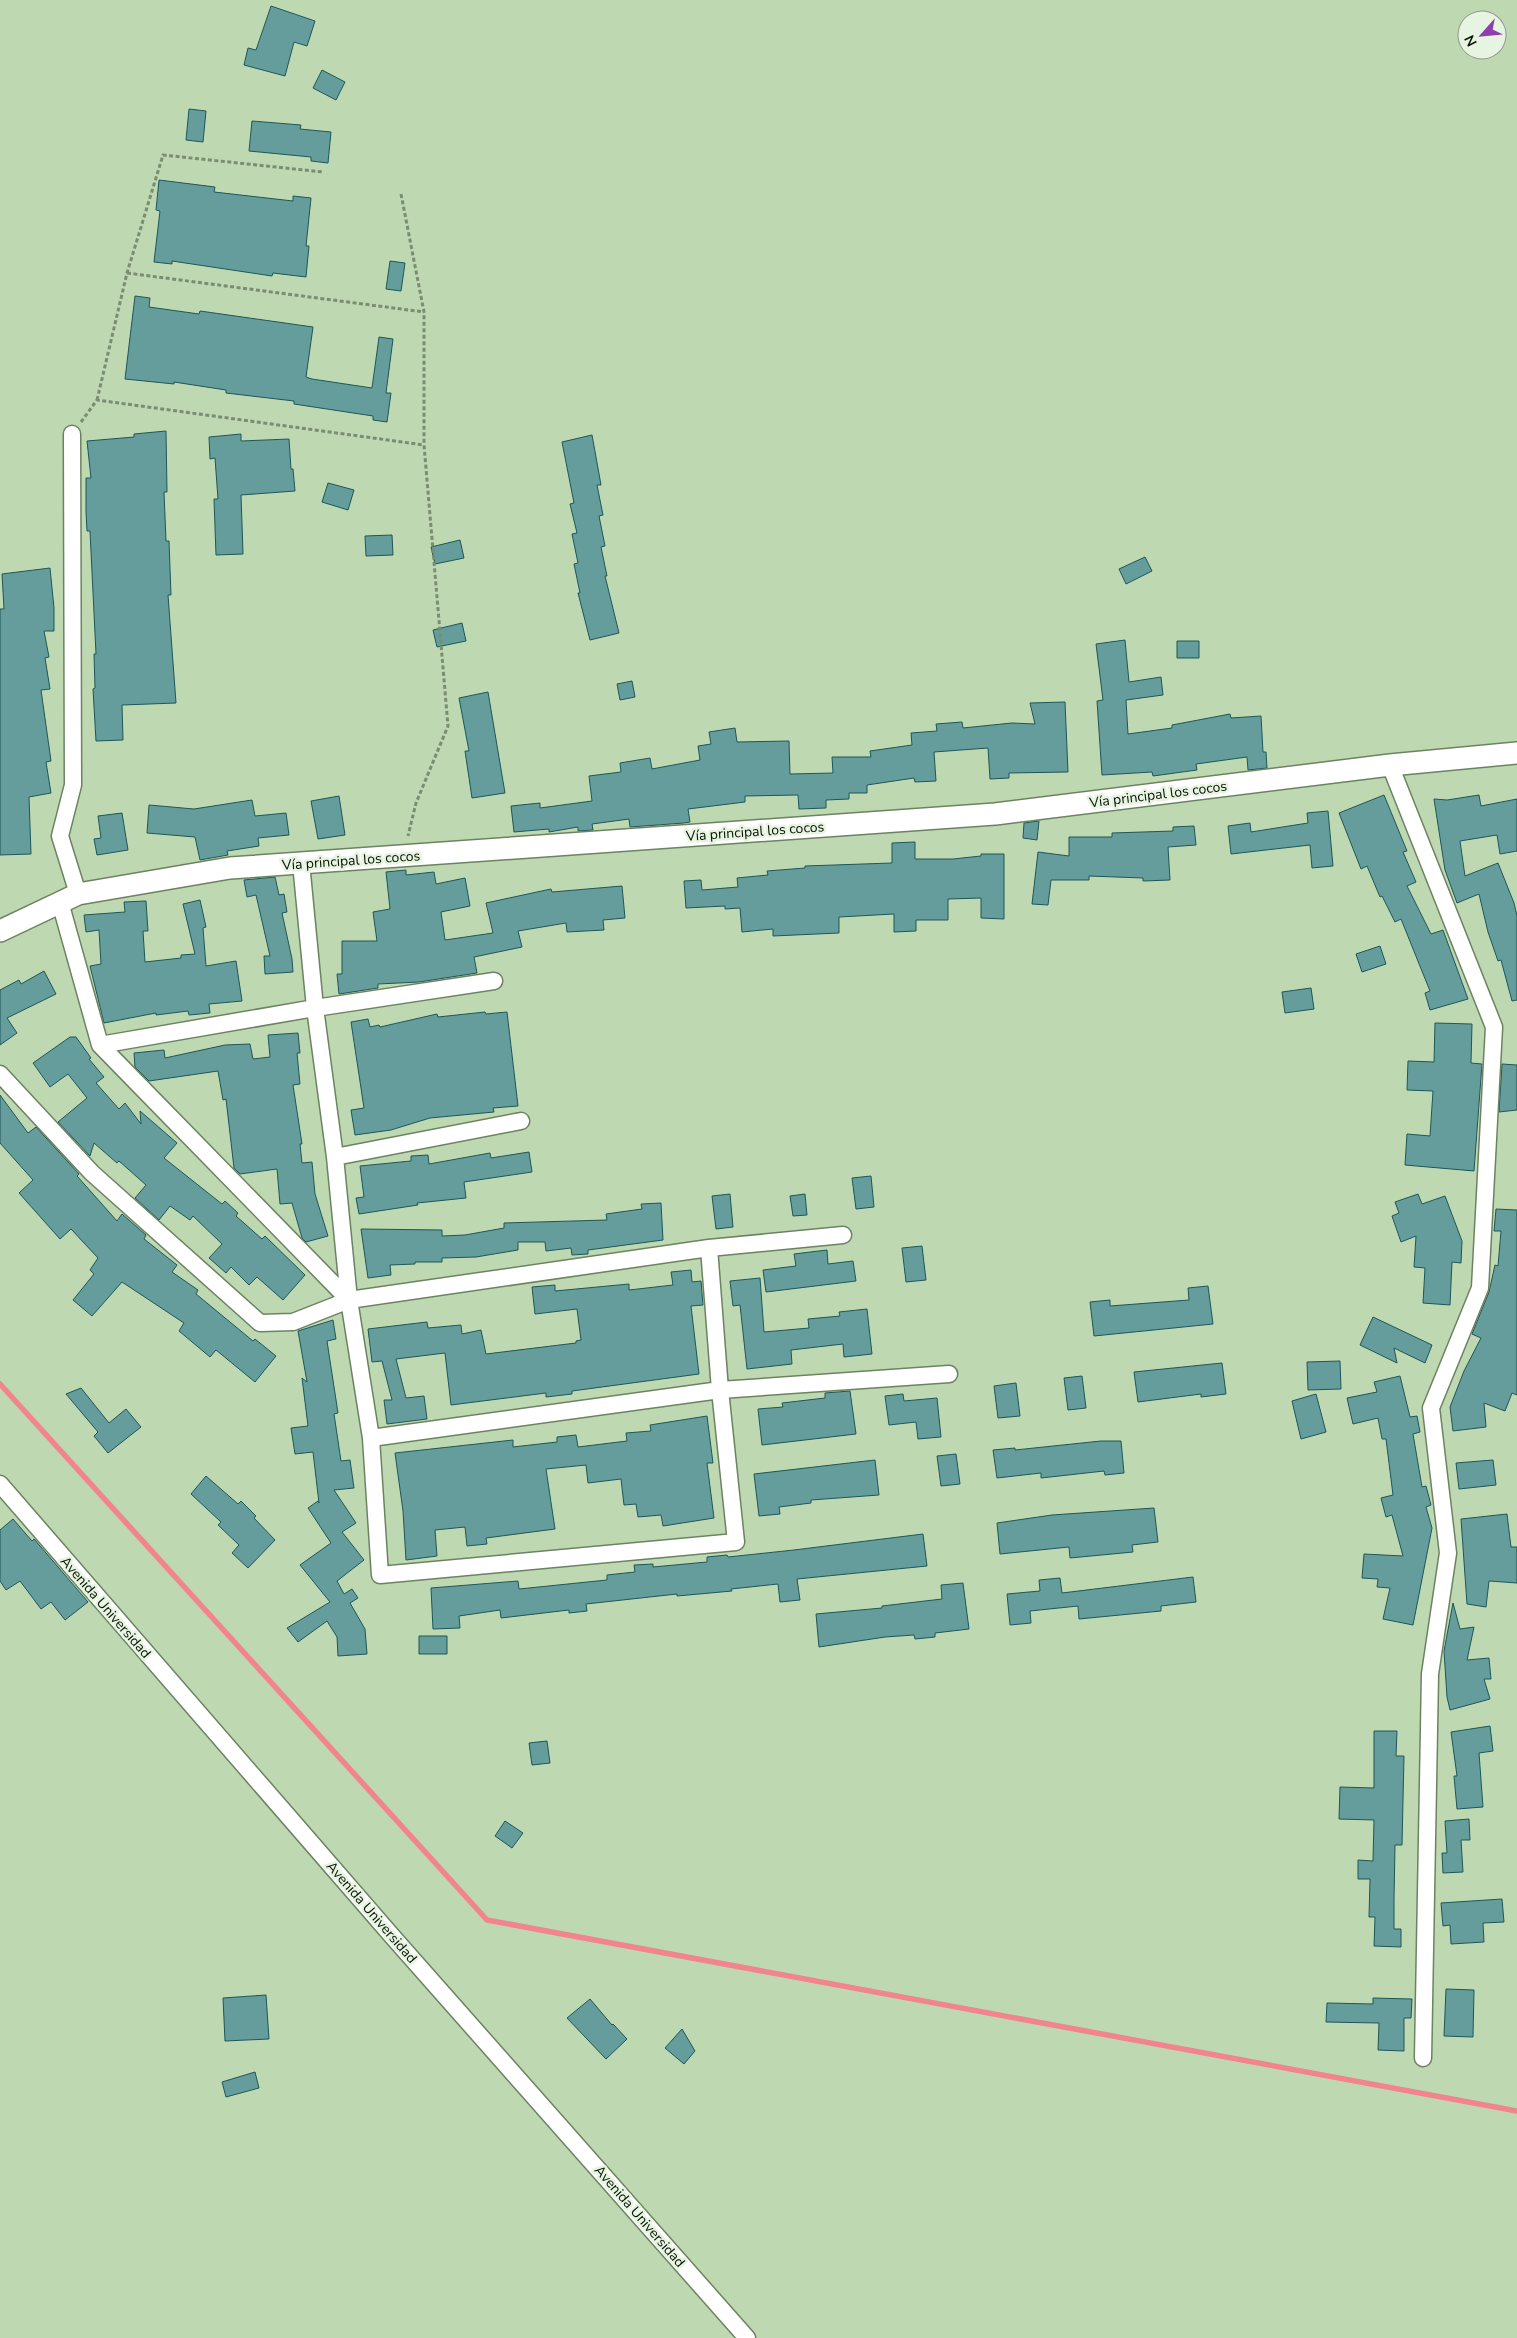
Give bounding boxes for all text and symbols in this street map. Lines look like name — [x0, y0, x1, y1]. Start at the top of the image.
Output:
north arrow — [1457, 10, 1507, 60]
text: N — [1460, 32, 1482, 50]
street label: Vía principal los cocos — [1087, 777, 1228, 812]
street label: Vía principal los cocos — [684, 817, 825, 846]
street label: Vía principal los cocos — [280, 846, 421, 875]
street label: Avenida Universidad — [56, 1552, 155, 1662]
street label: Avenida Universidad — [322, 1857, 421, 1967]
street label: Avenida Universidad — [590, 2161, 689, 2271]

